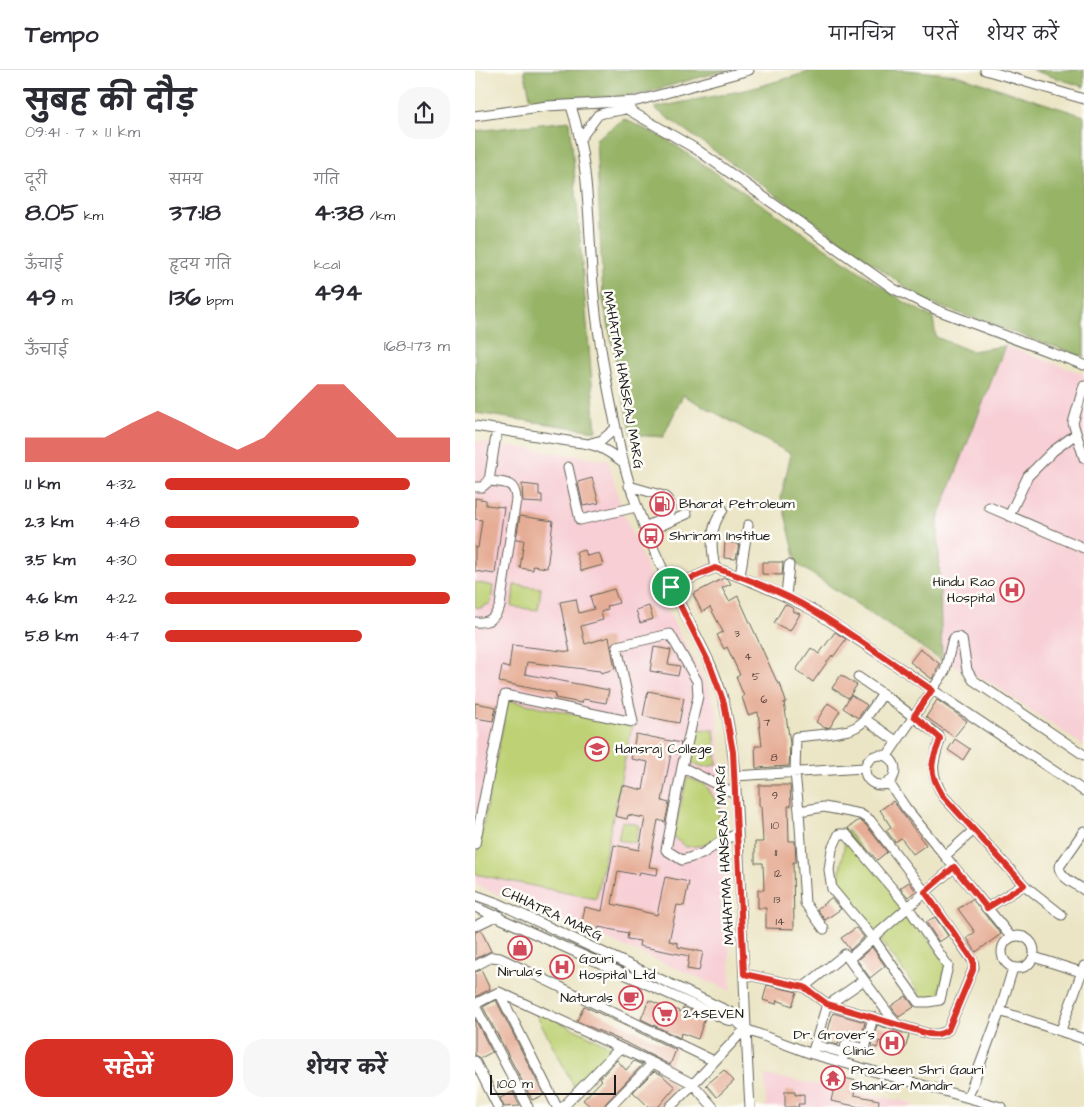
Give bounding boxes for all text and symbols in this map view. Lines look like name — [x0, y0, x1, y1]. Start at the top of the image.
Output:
text: Tempo — [25, 18, 98, 52]
text: मानचित्र — [829, 22, 895, 47]
text: परतें — [923, 22, 958, 47]
text: शेयर करें — [986, 22, 1059, 47]
text: सुबह की दौड़ — [25, 82, 196, 121]
button: share — [398, 87, 450, 139]
text: 09:41 · 7 × 1.1 km — [25, 121, 140, 143]
text: दूरी — [25, 170, 47, 190]
text: समय — [169, 170, 203, 190]
text: गति — [314, 170, 339, 190]
text: 8.05 — [25, 195, 78, 230]
text: 37:18 — [169, 195, 221, 230]
text: 4:38 — [314, 195, 364, 230]
text: km — [78, 206, 103, 226]
text: /km — [364, 206, 395, 226]
text: ऊँचाई — [25, 255, 63, 275]
text: हृदय गति — [169, 255, 231, 275]
text: kcal — [314, 255, 340, 275]
text: 494 — [314, 275, 362, 310]
text: 49 — [25, 280, 56, 315]
text: 136 — [169, 280, 201, 315]
street label: MAHATMA HANSRAJ MARG — [597, 289, 649, 471]
text: m — [56, 291, 73, 311]
text: bpm — [201, 291, 233, 311]
text: 168–173 m — [384, 335, 450, 357]
text: ऊँचाई — [25, 339, 68, 361]
text: 1.1 km — [25, 473, 60, 495]
text: 4:32 — [105, 473, 136, 495]
fuel station icon: Bharat Petroleum — [649, 491, 675, 517]
place label: Bharat Petroleum — [679, 494, 795, 514]
text: 2.3 km — [25, 511, 73, 533]
text: 4:48 — [105, 511, 140, 533]
bus stop icon: Shriram Institue — [638, 523, 664, 549]
place label: Shriram Institue — [669, 526, 771, 546]
text: 3.5 km — [25, 549, 75, 571]
text: 4:30 — [105, 549, 137, 571]
pin — [650, 566, 692, 608]
place label: Hindu Rao Hospital — [933, 572, 995, 608]
icon: arrive — [657, 573, 685, 601]
hospital icon: Hindu Rao Hospital — [999, 577, 1025, 603]
text: 4.6 km — [25, 587, 77, 609]
text: 4:22 — [105, 587, 137, 609]
text: 5.8 km — [25, 625, 78, 647]
text: 4:47 — [105, 625, 139, 647]
house number: 3 — [734, 626, 740, 641]
house number: 4 — [744, 649, 752, 664]
house number: 5 — [752, 669, 760, 684]
house number: 6 — [761, 692, 768, 707]
house number: 7 — [764, 715, 771, 730]
school or university icon: Hansraj College — [584, 736, 610, 762]
place label: Hansraj College — [615, 739, 713, 759]
house number: 8 — [770, 750, 778, 765]
street label: MAHATMA HANSRAJ MARG — [710, 764, 740, 946]
house number: 9 — [772, 788, 778, 803]
house number: 10 — [771, 818, 779, 833]
house number: 11 — [775, 845, 778, 860]
house number: 12 — [774, 866, 783, 881]
street label: CHHATRA MARG — [498, 882, 606, 946]
house number: 13 — [773, 892, 781, 907]
house number: 14 — [776, 914, 785, 929]
shop icon: Nirula's — [507, 935, 533, 961]
place label: Gouri Hospital Ltd — [579, 949, 655, 985]
hospital icon: Gouri Hospital Ltd — [549, 954, 575, 980]
place label: Nirula's — [498, 962, 542, 982]
cafe icon: Naturals — [618, 985, 644, 1011]
place label: Naturals — [560, 988, 613, 1008]
supermarket icon: 24SEVEN — [652, 1001, 678, 1027]
place label: 24SEVEN — [683, 1004, 744, 1024]
place label: Dr. Grover's Clinic — [793, 1025, 875, 1061]
hospital icon: Dr. Grover's Clinic — [879, 1030, 905, 1056]
button: सहेजें — [25, 1039, 233, 1097]
button: शेयर करें — [243, 1039, 450, 1097]
place label: Pracheen Shri Gauri Shankar Mandir — [851, 1060, 983, 1096]
temple icon: Pracheen Shri Gauri Shankar Mandir — [820, 1065, 846, 1091]
scale bar — [490, 1072, 616, 1095]
text: 100 m — [497, 1074, 533, 1094]

